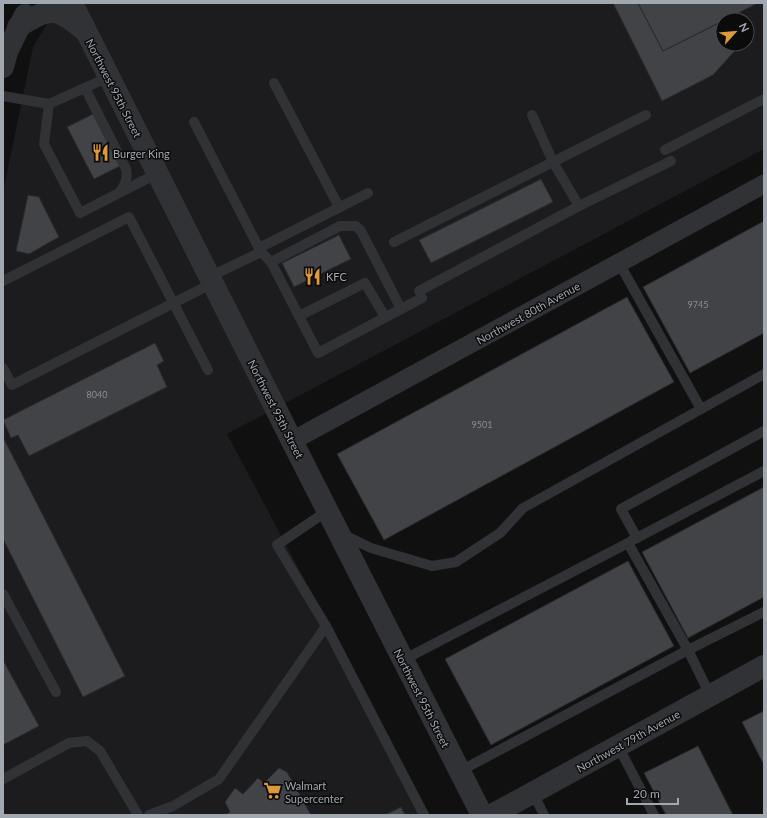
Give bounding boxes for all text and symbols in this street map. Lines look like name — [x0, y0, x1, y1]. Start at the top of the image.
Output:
north arrow — [715, 12, 755, 52]
text: N — [737, 21, 752, 34]
street label: Northwest 95th Street — [83, 36, 145, 140]
restaurant icon: Burger King — [90, 143, 110, 163]
place label: Burger King — [113, 147, 170, 160]
restaurant icon: KFC — [303, 266, 323, 286]
place label: KFC — [326, 270, 347, 283]
street label: Northwest 80th Avenue — [474, 279, 582, 347]
house number: 9745 — [688, 299, 708, 310]
street label: Northwest 95th Street — [245, 357, 307, 461]
house number: 8040 — [87, 389, 107, 400]
house number: 9501 — [472, 419, 492, 430]
street label: Northwest 95th Street — [391, 646, 453, 750]
street label: Northwest 79th Avenue — [574, 707, 682, 775]
place label: Walmart Supercenter — [285, 779, 344, 805]
scale bar — [627, 780, 678, 806]
supermarket icon: Walmart Supercenter — [262, 781, 282, 801]
text: 20 m — [633, 786, 660, 801]

